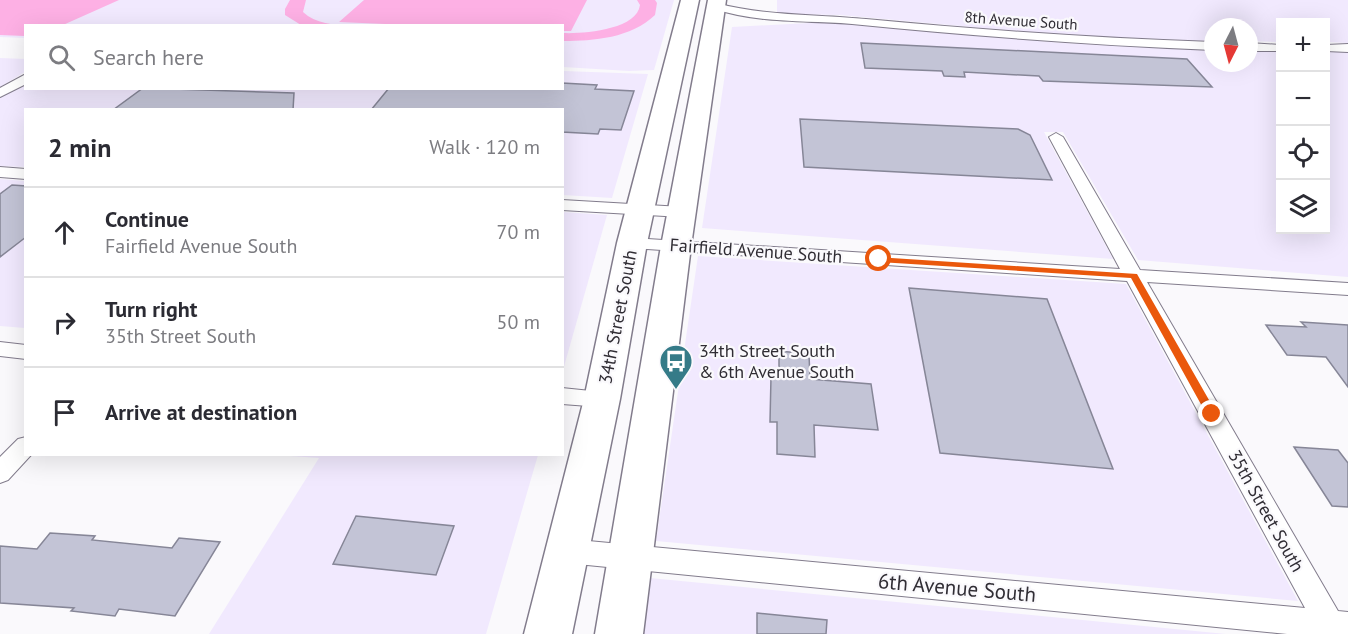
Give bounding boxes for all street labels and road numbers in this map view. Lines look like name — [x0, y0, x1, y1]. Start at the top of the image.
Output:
street label: 8th Avenue South — [964, 7, 1078, 34]
street label: Fairfield Avenue South — [669, 233, 843, 268]
street label: 34th Street South — [593, 248, 642, 386]
street label: 35th Street South — [1223, 446, 1309, 576]
street label: 6th Avenue South — [877, 567, 1037, 608]

